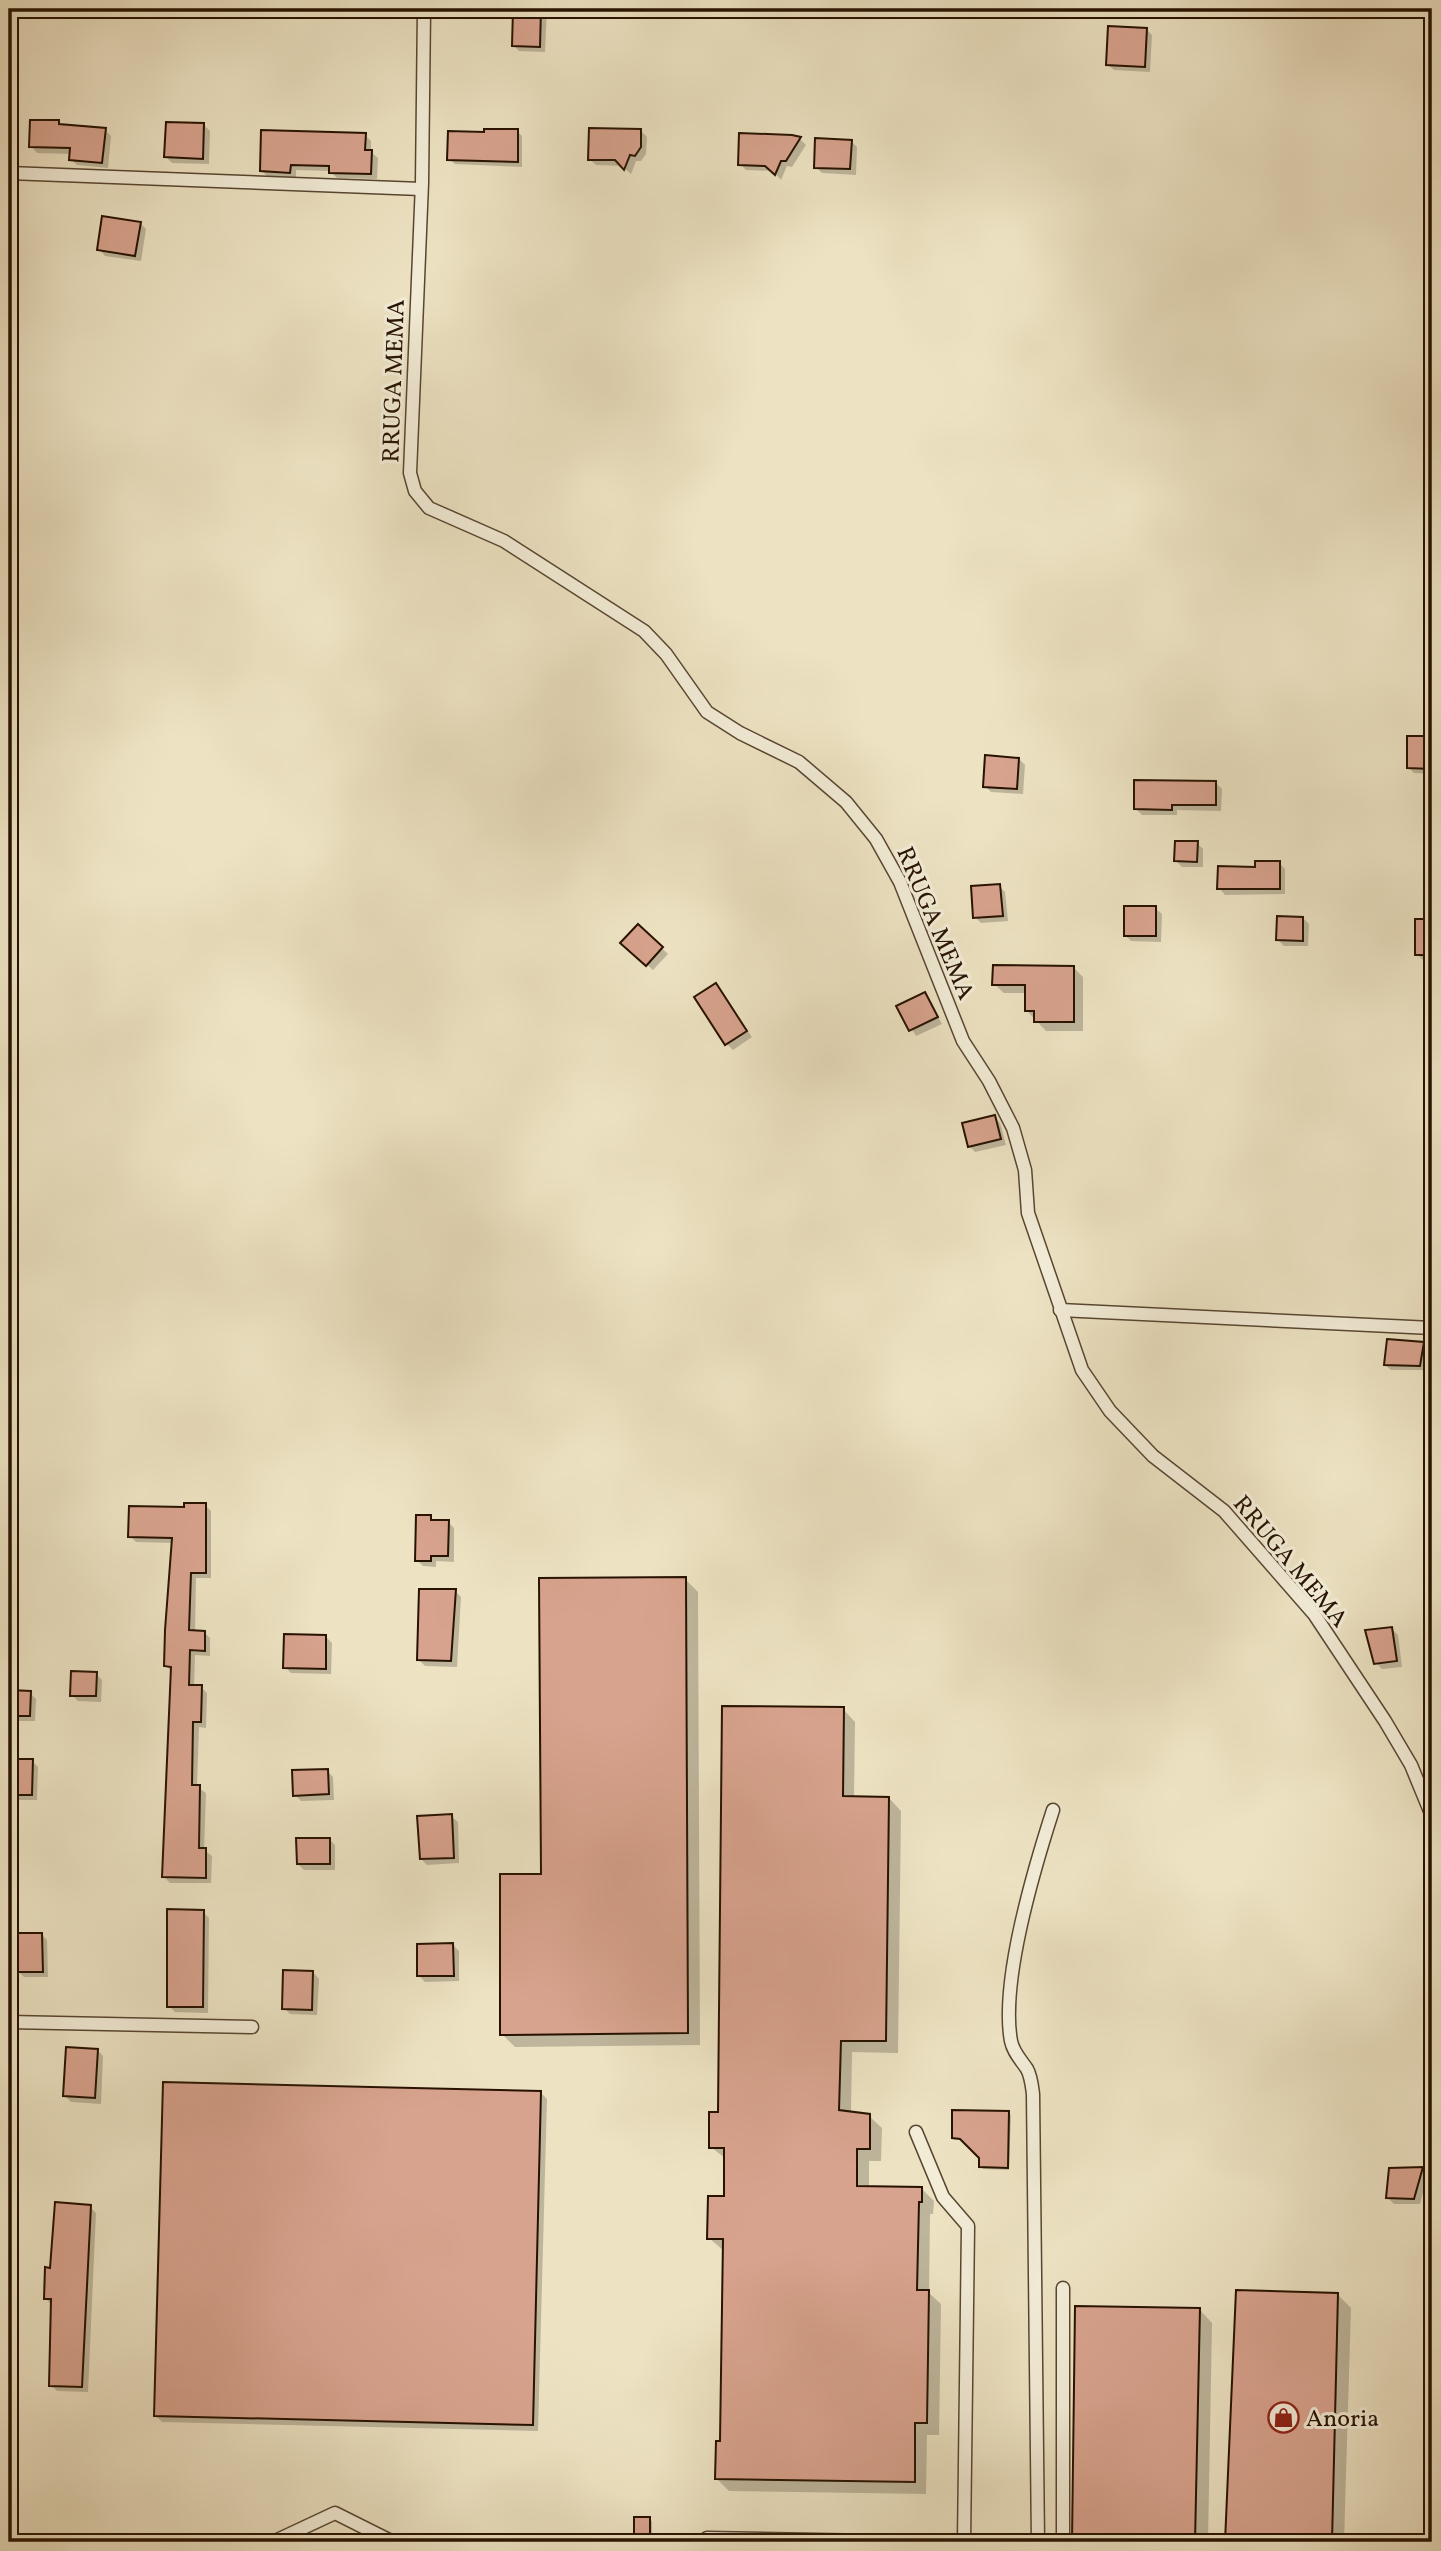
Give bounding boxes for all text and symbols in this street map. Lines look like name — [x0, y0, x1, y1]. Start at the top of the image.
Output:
street label: RRUGA MEMA — [375, 299, 415, 463]
street label: RRUGA MEMA — [887, 842, 982, 1006]
street label: RRUGA MEMA — [1224, 1489, 1355, 1636]
shop icon: Anoria — [1266, 2401, 1300, 2435]
place label: Anoria — [1306, 2403, 1379, 2437]

